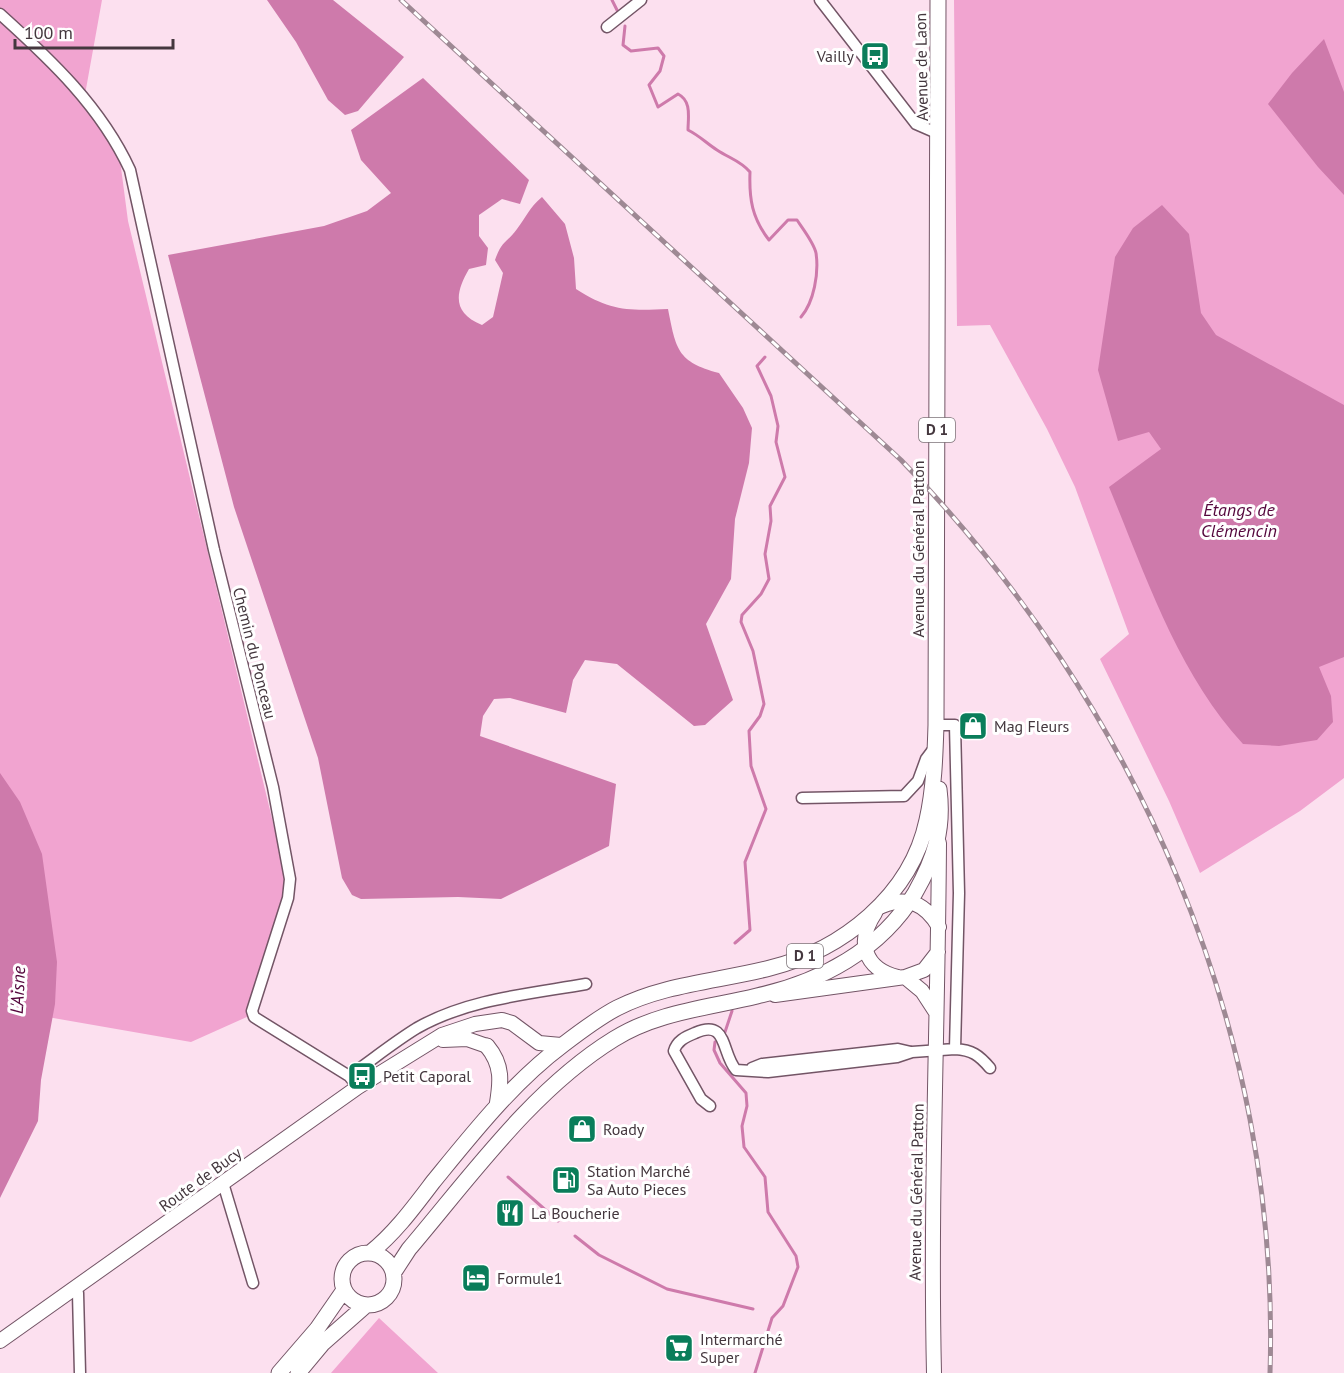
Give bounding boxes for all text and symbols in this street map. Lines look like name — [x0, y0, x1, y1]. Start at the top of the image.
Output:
scale bar — [15, 12, 172, 50]
street label: Avenue de Laon — [910, 13, 932, 121]
text: 100 m — [24, 21, 73, 44]
bus stop icon: Vailly — [859, 40, 891, 72]
place label: Vailly — [816, 46, 855, 66]
road number: D 1 — [919, 418, 955, 442]
street label: Avenue du Général Patton — [908, 460, 928, 638]
water label: Étangs de Clémencin — [1201, 498, 1277, 542]
street label: Chemin du Ponceau — [229, 585, 281, 721]
shop icon: Mag Fleurs — [957, 710, 989, 742]
place label: Mag Fleurs — [994, 716, 1070, 736]
road number: D 1 — [787, 944, 823, 968]
water label: L'Aisne — [5, 965, 30, 1014]
bus stop icon: Petit Caporal — [346, 1060, 378, 1092]
place label: Petit Caporal — [383, 1066, 471, 1086]
street label: Avenue du Général Patton — [904, 1103, 928, 1281]
shop icon: Roady — [566, 1113, 598, 1145]
place label: Roady — [603, 1119, 645, 1139]
street label: Route de Bucy — [155, 1142, 246, 1216]
place label: Station Marché Sa Auto Pieces — [587, 1161, 690, 1199]
fuel station icon: Station Marché Sa Auto Pieces — [550, 1164, 582, 1196]
restaurant icon: La Boucherie — [494, 1197, 526, 1229]
place label: La Boucherie — [531, 1203, 620, 1223]
hotel icon: Formule1 — [460, 1262, 492, 1294]
place label: Formule1 — [497, 1268, 562, 1288]
place label: Intermarché Super — [700, 1329, 783, 1367]
supermarket icon: Intermarché Super — [663, 1332, 695, 1364]

